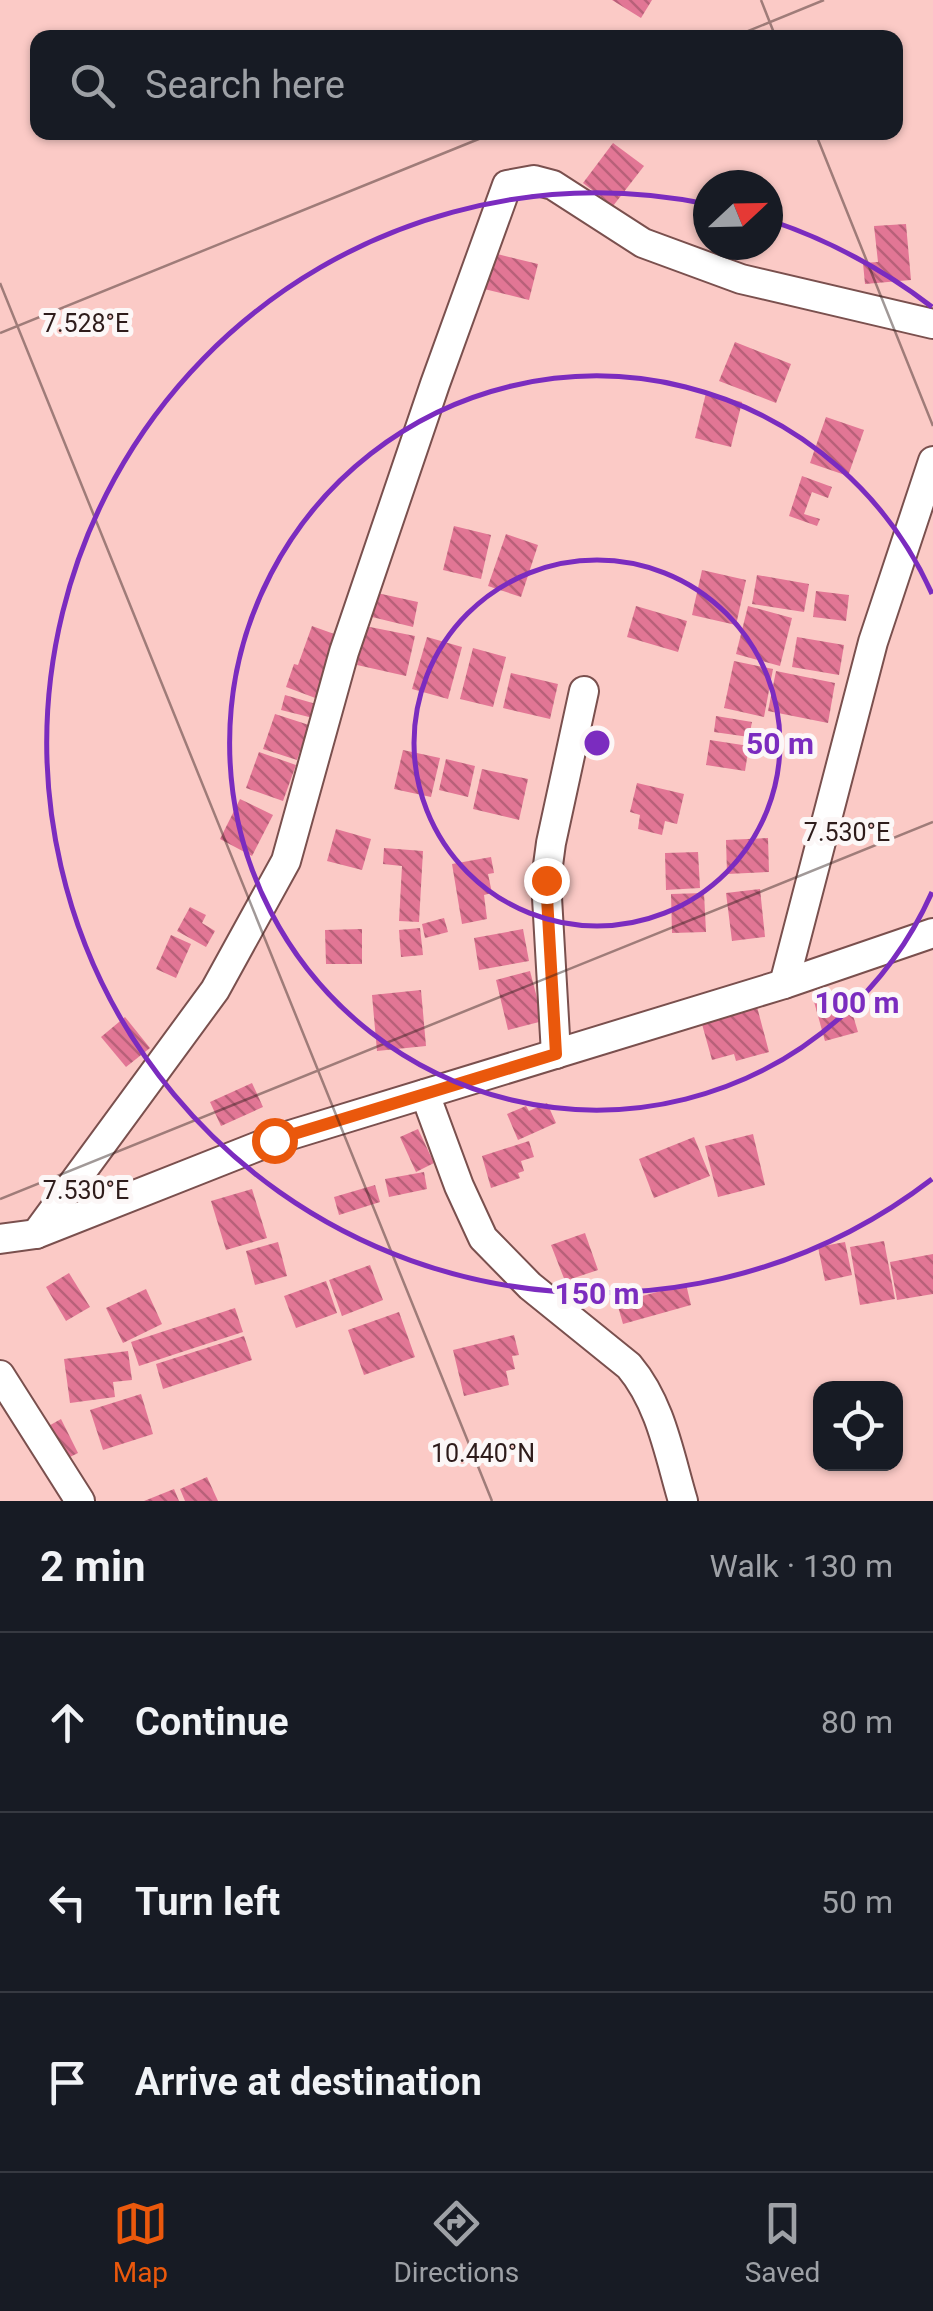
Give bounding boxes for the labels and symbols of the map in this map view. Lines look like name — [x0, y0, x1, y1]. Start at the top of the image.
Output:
north arrow — [693, 170, 783, 260]
text: 7.528°E — [43, 309, 129, 338]
centre of rings — [579, 725, 615, 761]
text: 50 m — [746, 726, 814, 761]
text: 7.530°E — [804, 818, 890, 847]
route end — [524, 858, 570, 904]
text: 100 m — [814, 985, 900, 1020]
route start — [252, 1118, 298, 1164]
text: 7.530°E — [43, 1176, 129, 1205]
text: 150 m — [554, 1276, 640, 1311]
text: 10.440°N — [431, 1439, 535, 1468]

